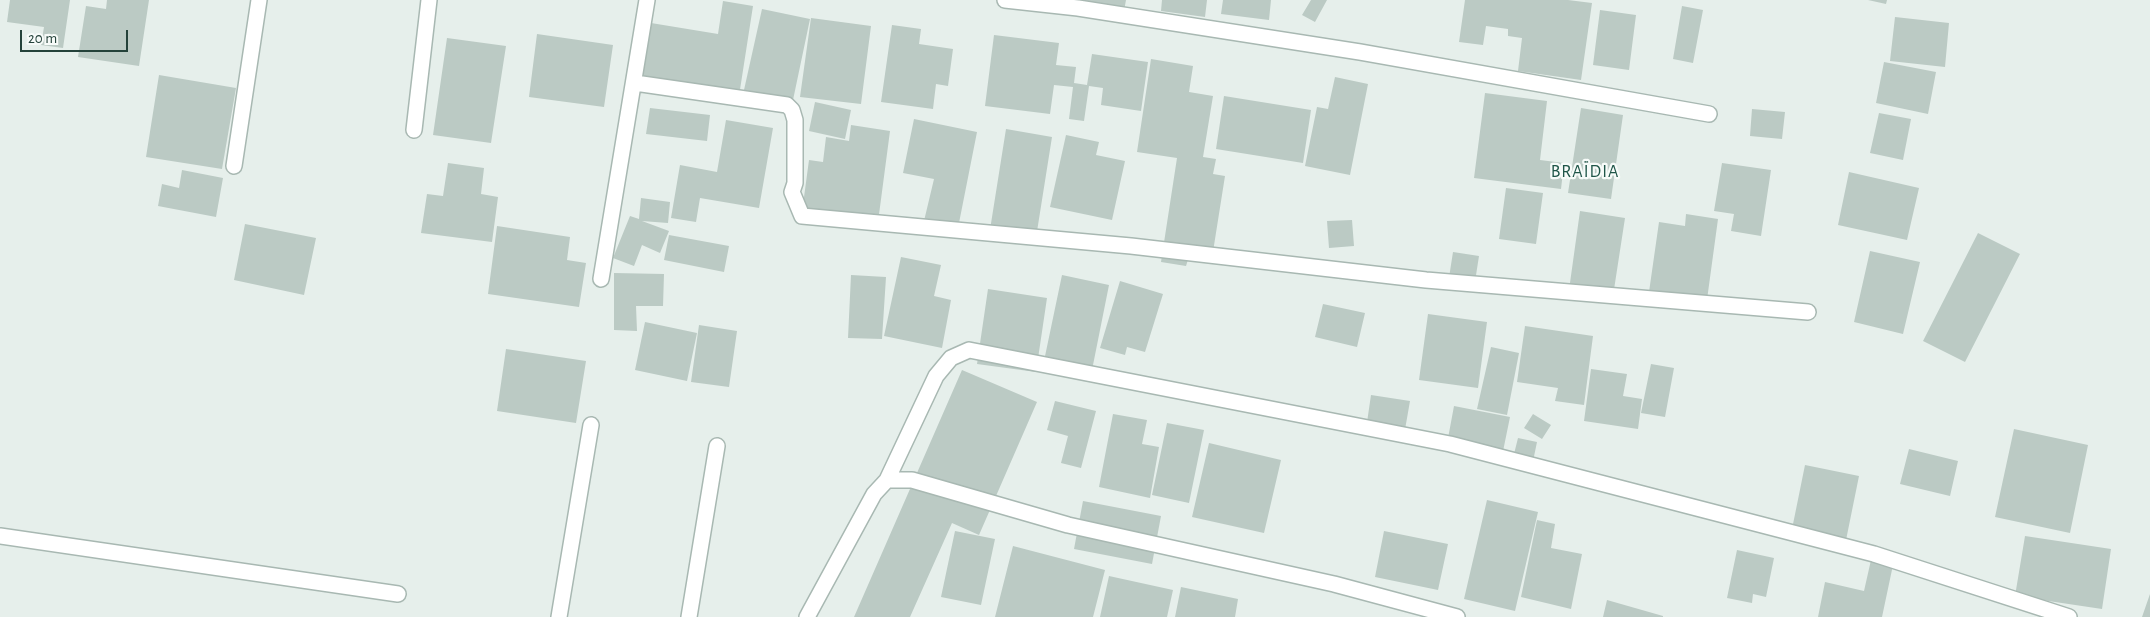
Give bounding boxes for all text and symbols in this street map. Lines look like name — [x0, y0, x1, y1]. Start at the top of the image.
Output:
scale bar — [22, 20, 130, 52]
text: 20 m — [28, 31, 57, 46]
district label: BRAÏDIA — [1550, 161, 1620, 183]

